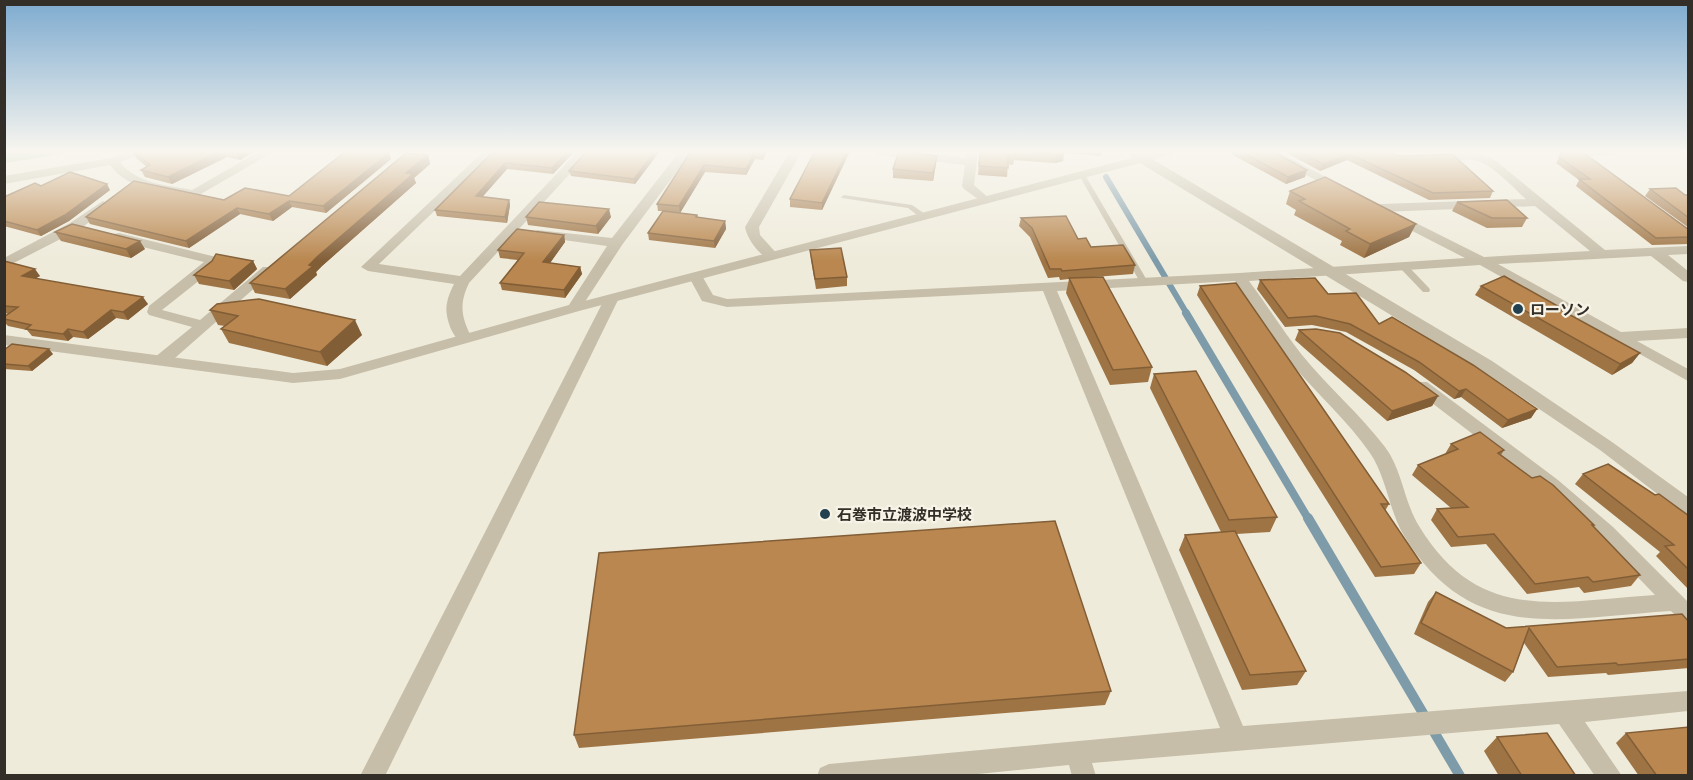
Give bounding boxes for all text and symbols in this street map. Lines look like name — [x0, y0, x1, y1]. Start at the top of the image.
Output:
place label: ローソン — [1530, 300, 1590, 319]
marker: ローソン — [1511, 302, 1525, 316]
place label: 石巻市立渡波中学校 — [837, 505, 972, 524]
marker: 石巻市立渡波中学校 — [818, 507, 832, 521]

